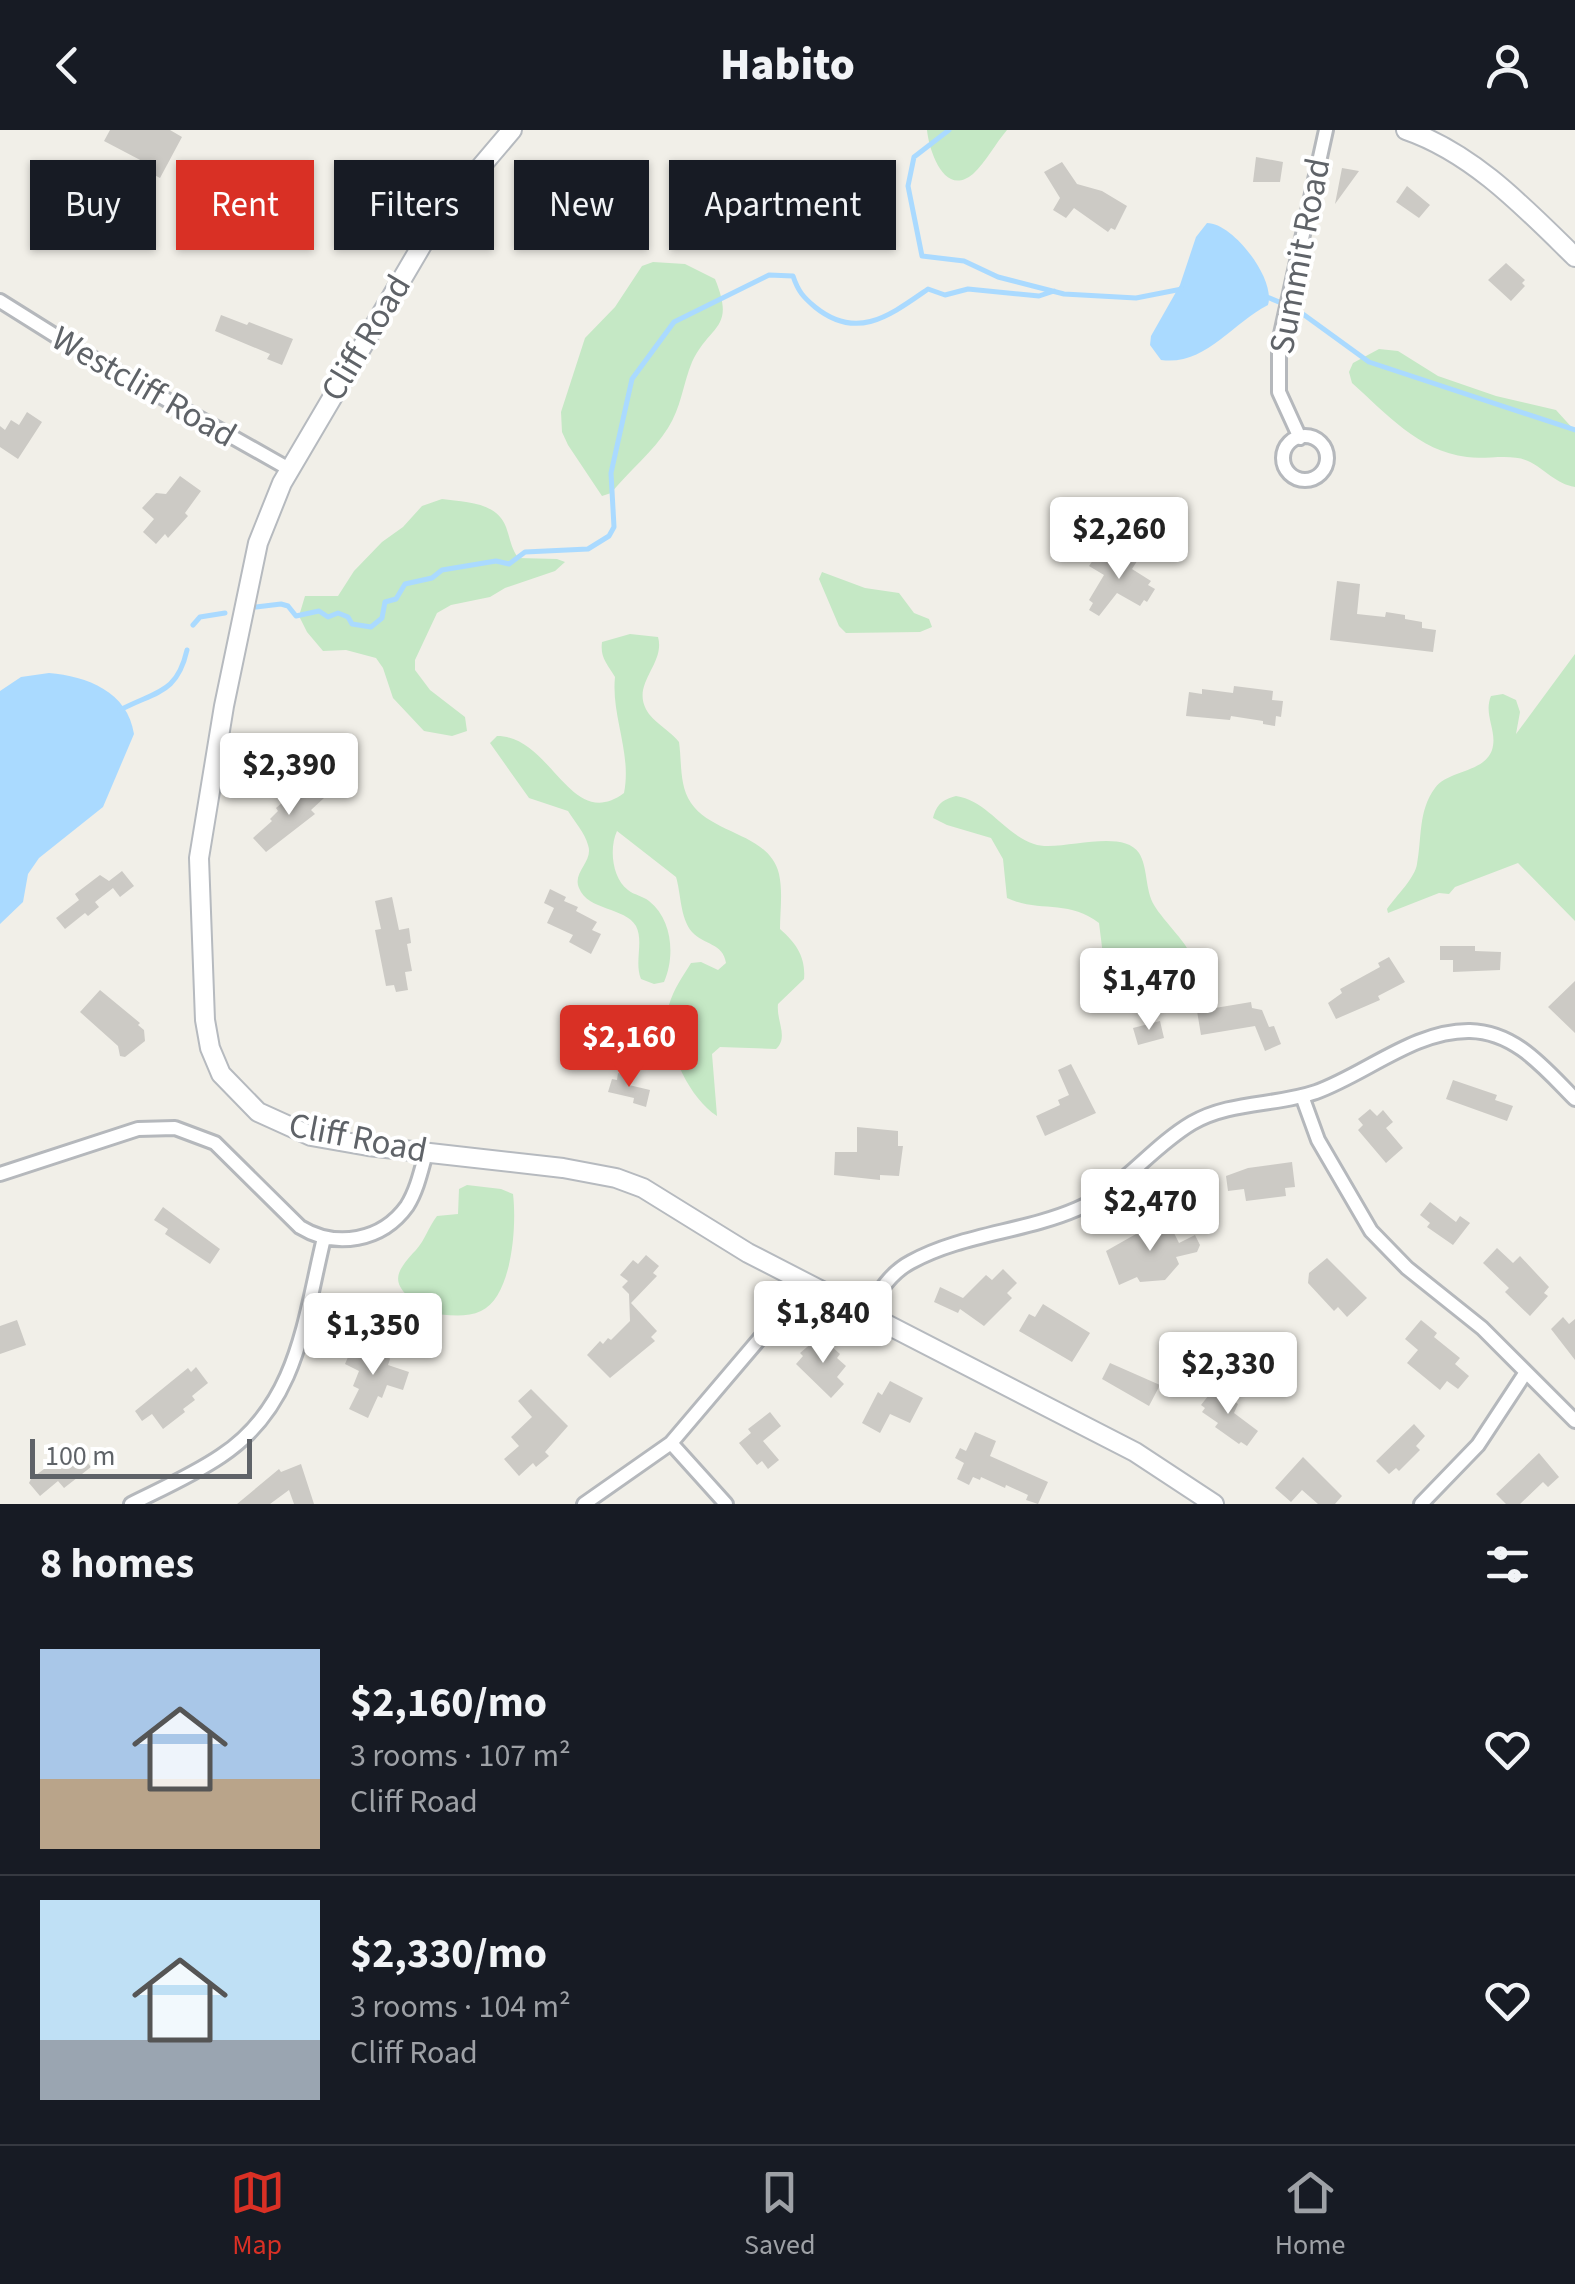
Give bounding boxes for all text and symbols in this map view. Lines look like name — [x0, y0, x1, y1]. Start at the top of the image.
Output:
text: Habito — [720, 33, 855, 97]
icon: back — [40, 38, 95, 93]
icon: person — [1480, 38, 1535, 93]
street label: Summit Road — [1257, 154, 1343, 358]
chip: Buy — [30, 160, 156, 250]
chip: Rent — [176, 160, 314, 250]
chip: Filters — [334, 160, 494, 250]
chip: New — [514, 160, 649, 250]
chip: Apartment — [669, 160, 896, 250]
street label: Cliff Road — [309, 265, 423, 411]
street label: Westcliff Road — [42, 314, 246, 460]
pin: $2,260 — [1038, 497, 1200, 582]
text: $2,260 — [1072, 506, 1166, 552]
pin: $2,390 — [208, 733, 370, 818]
text: $2,390 — [242, 742, 336, 788]
pin: $1,470 — [1068, 948, 1230, 1033]
text: $1,470 — [1102, 957, 1196, 1003]
pin: $2,160 — [548, 1005, 710, 1090]
text: $2,160 — [582, 1014, 676, 1060]
street label: Cliff Road — [285, 1100, 431, 1176]
pin: $2,470 — [1069, 1169, 1231, 1254]
text: $2,470 — [1103, 1178, 1197, 1224]
pin: $1,840 — [742, 1281, 904, 1366]
text: $1,840 — [776, 1290, 870, 1336]
pin: $1,350 — [292, 1293, 454, 1378]
text: $1,350 — [326, 1302, 420, 1348]
pin: $2,330 — [1147, 1332, 1309, 1417]
text: $2,330 — [1181, 1341, 1275, 1387]
scale bar — [30, 1434, 252, 1478]
text: 100 m — [45, 1436, 116, 1476]
text: 8 homes — [40, 1534, 194, 1594]
icon: filters — [1480, 1537, 1535, 1592]
text: $2,160/mo — [350, 1673, 547, 1733]
icon: home — [120, 1689, 240, 1809]
icon: heart — [1480, 1722, 1535, 1777]
text: 3 rooms · 107 m² — [350, 1733, 571, 1779]
text: Cliff Road — [350, 1779, 478, 1825]
text: $2,330/mo — [350, 1924, 547, 1984]
icon: home — [120, 1940, 240, 2060]
icon: heart — [1480, 1973, 1535, 2028]
text: 3 rooms · 104 m² — [350, 1984, 571, 2030]
text: Cliff Road — [350, 2030, 478, 2076]
tab: Map — [230, 2165, 285, 2265]
tab: Saved — [744, 2165, 815, 2265]
tab: Home — [1275, 2165, 1345, 2265]

